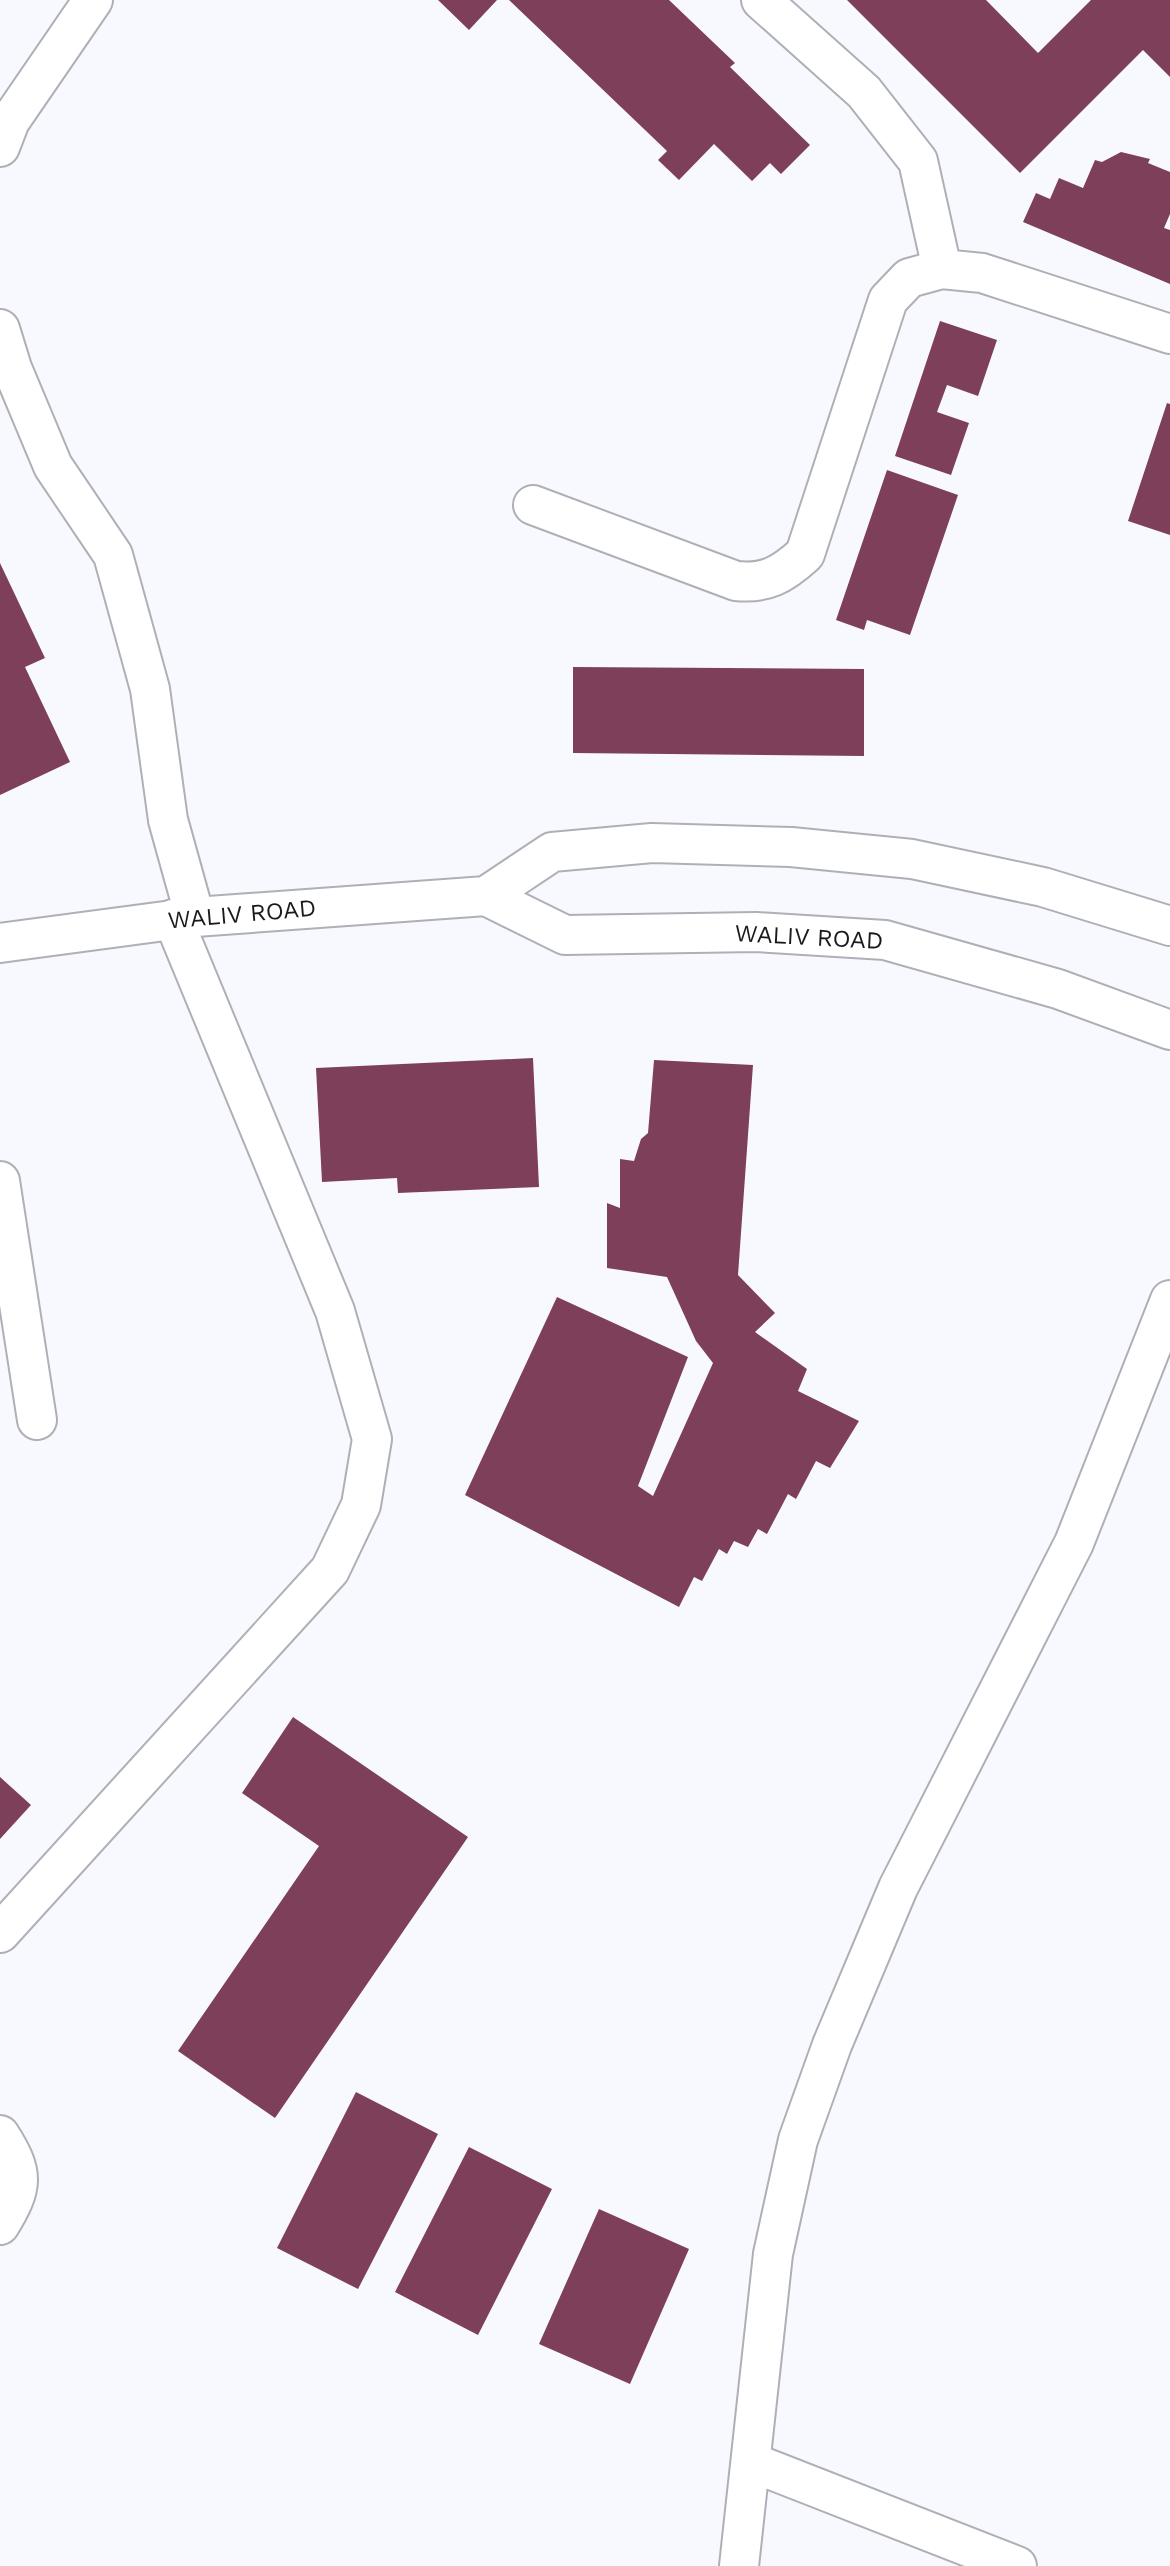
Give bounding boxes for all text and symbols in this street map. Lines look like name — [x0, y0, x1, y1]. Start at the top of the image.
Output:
street label: WALIV ROAD — [167, 894, 317, 934]
street label: WALIV ROAD — [734, 919, 884, 955]

